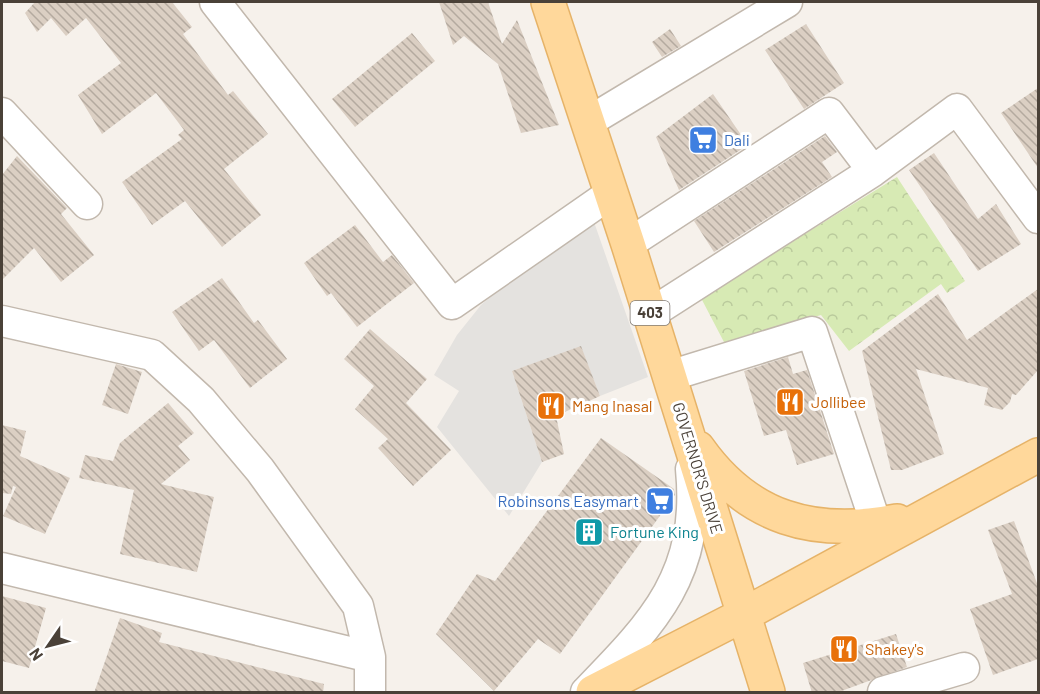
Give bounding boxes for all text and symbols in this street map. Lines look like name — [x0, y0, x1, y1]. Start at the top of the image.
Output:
supermarket icon: Dali — [687, 124, 719, 156]
place label: Dali — [724, 130, 750, 149]
road number: 403 — [630, 301, 670, 325]
restaurant icon: Jollibee — [774, 386, 806, 418]
restaurant icon: Mang Inasal — [535, 390, 567, 422]
place label: Jollibee — [811, 392, 866, 411]
place label: Mang Inasal — [572, 396, 653, 415]
street label: GOVERNOR'S DRIVE — [669, 400, 727, 536]
supermarket icon: Robinsons Easymart — [644, 485, 676, 517]
place label: Robinsons Easymart — [497, 491, 639, 510]
building icon: Fortune King — [573, 516, 605, 548]
place label: Fortune King — [610, 522, 699, 541]
north arrow — [18, 616, 78, 676]
restaurant icon: Shakey's — [828, 633, 860, 665]
place label: Shakey's — [865, 639, 924, 658]
text: N — [24, 645, 46, 665]

